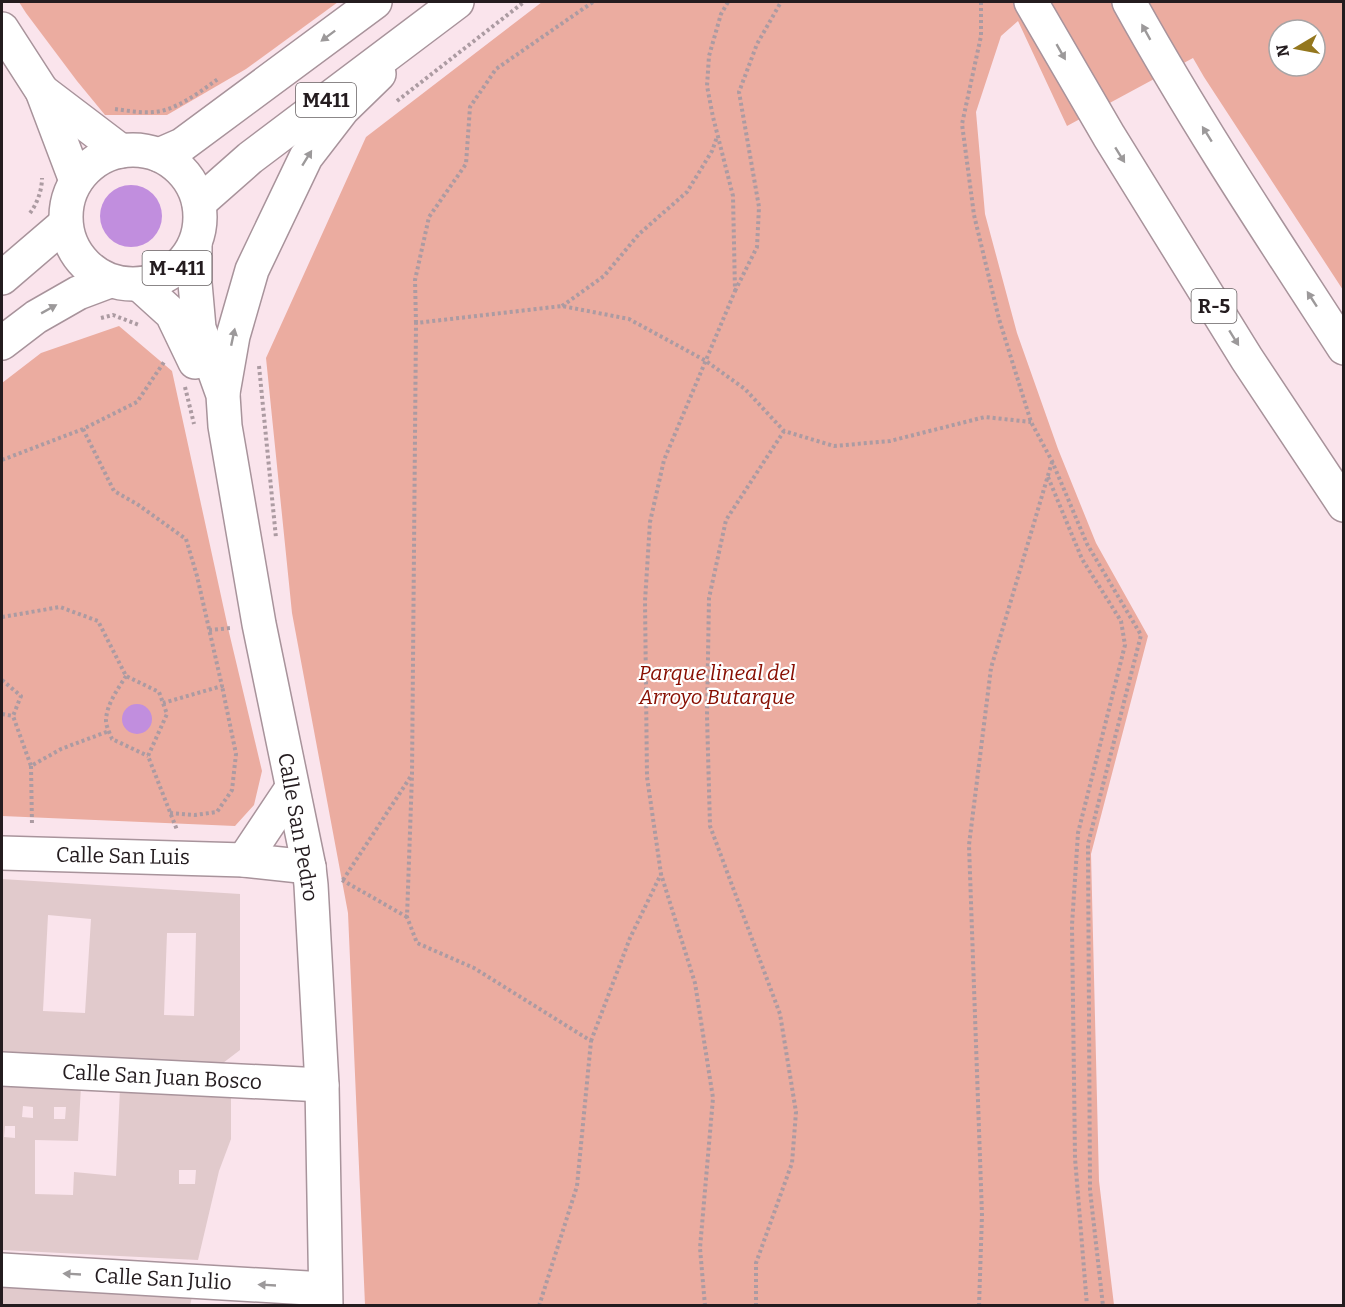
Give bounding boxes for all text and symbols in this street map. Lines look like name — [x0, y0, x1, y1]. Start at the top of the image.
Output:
north arrow — [1267, 18, 1327, 78]
one-way arrow — [1141, 23, 1151, 40]
one-way arrow — [321, 30, 336, 42]
text: N — [1272, 43, 1293, 58]
one-way arrow — [1056, 44, 1066, 61]
road number: M411 — [296, 83, 356, 117]
one-way arrow — [1202, 126, 1213, 142]
one-way arrow — [1115, 147, 1126, 163]
one-way arrow — [301, 150, 312, 166]
road number: M-411 — [142, 251, 212, 285]
road number: R-5 — [1192, 289, 1236, 323]
one-way arrow — [1307, 291, 1318, 307]
one-way arrow — [41, 304, 58, 314]
one-way arrow — [229, 328, 238, 347]
one-way arrow — [1229, 330, 1240, 347]
park label: Parque lineal del Arroyo Butarque — [638, 660, 796, 710]
street label: Calle San Pedro — [272, 751, 324, 903]
street label: Calle San Luis — [56, 842, 190, 870]
street label: Calle San Juan Bosco — [61, 1059, 263, 1095]
street label: Calle San Julio — [94, 1262, 232, 1296]
one-way arrow — [63, 1269, 82, 1279]
one-way arrow — [257, 1281, 276, 1290]

